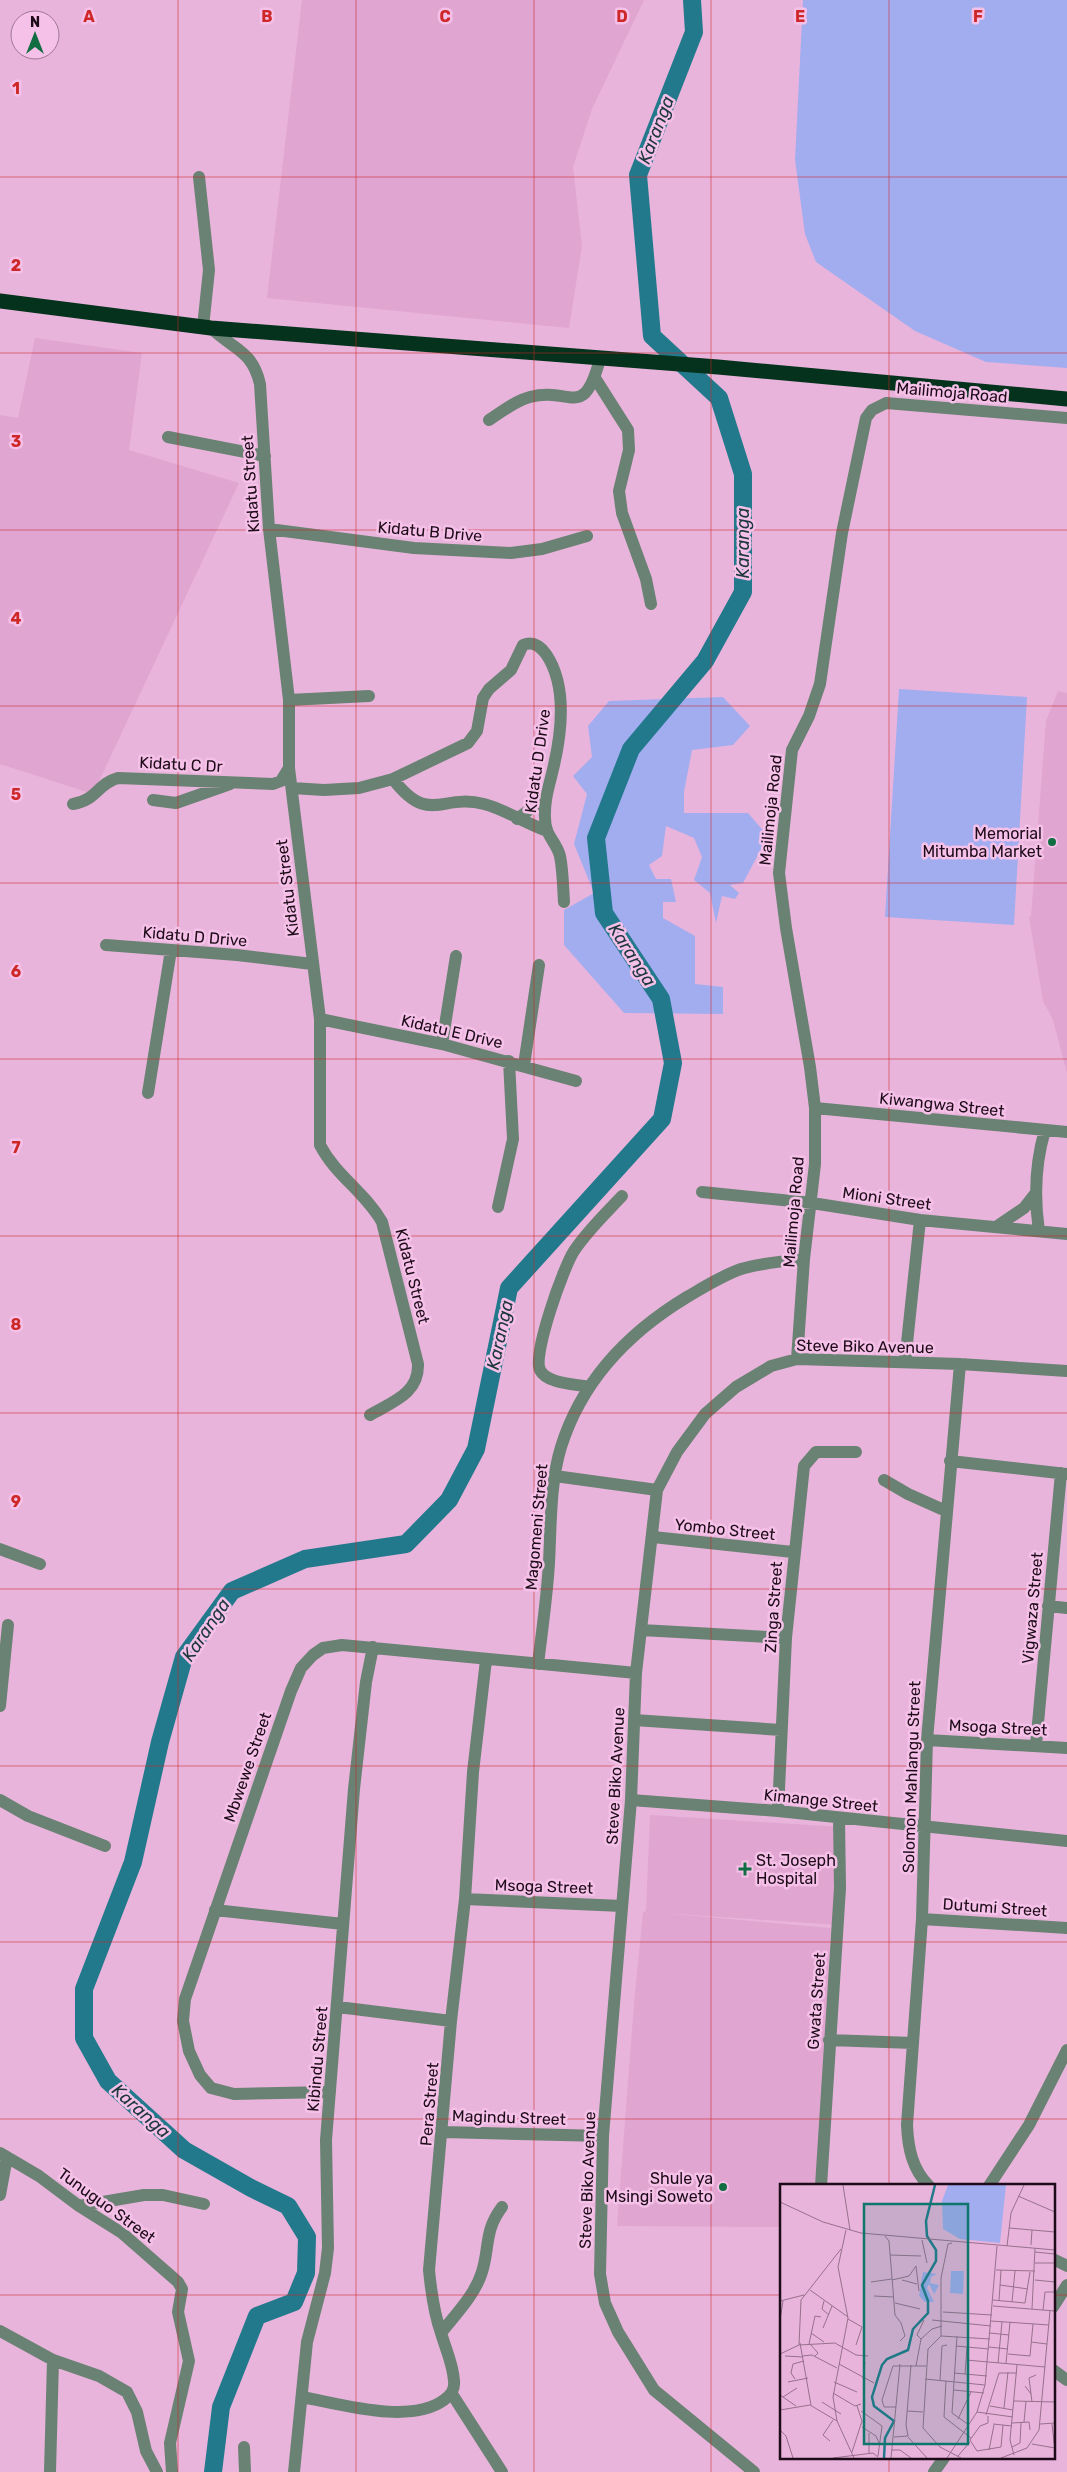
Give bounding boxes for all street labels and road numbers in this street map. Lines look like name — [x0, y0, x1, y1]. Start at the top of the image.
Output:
street label: Mailimoja Road — [896, 378, 1008, 407]
street label: Kidatu Street — [238, 435, 263, 533]
street label: Kidatu B Drive — [377, 517, 483, 546]
street label: Kidatu D Drive — [521, 708, 554, 814]
street label: Kidatu C Dr — [139, 753, 223, 776]
street label: Mailimoja Road — [755, 754, 786, 866]
street label: Kidatu Street — [272, 838, 303, 938]
street label: Kidatu D Drive — [142, 922, 248, 951]
street label: Kidatu E Drive — [399, 1011, 505, 1052]
street label: Kiwangwa Street — [878, 1088, 1005, 1121]
street label: Mailimoja Road — [779, 1156, 808, 1268]
street label: Mioni Street — [841, 1183, 933, 1214]
street label: Kidatu Street — [391, 1226, 434, 1326]
street label: Steve Biko Avenue — [796, 1336, 934, 1357]
street label: Magomeni Street — [521, 1463, 552, 1591]
street label: Yombo Street — [674, 1515, 776, 1544]
street label: Vigwaza Street — [1018, 1551, 1047, 1665]
street label: Zinga Street — [761, 1561, 786, 1653]
street label: Solomon Mahlangu Street — [899, 1681, 924, 1873]
street label: Steve Biko Avenue — [602, 1707, 629, 1845]
street label: Mbwewe Street — [220, 1710, 275, 1825]
street label: Msoga Street — [948, 1715, 1048, 1740]
street label: Kimange Street — [763, 1785, 879, 1816]
street label: Msoga Street — [494, 1875, 594, 1898]
street label: Dutumi Street — [942, 1894, 1048, 1921]
street label: Gwata Street — [804, 1952, 829, 2050]
street label: Kibindu Street — [303, 2005, 332, 2113]
street label: Pera Street — [416, 2061, 443, 2147]
street label: Magindu Street — [452, 2106, 566, 2129]
street label: Steve Biko Avenue — [576, 2111, 599, 2249]
street label: Tunuguo Street — [54, 2164, 159, 2247]

